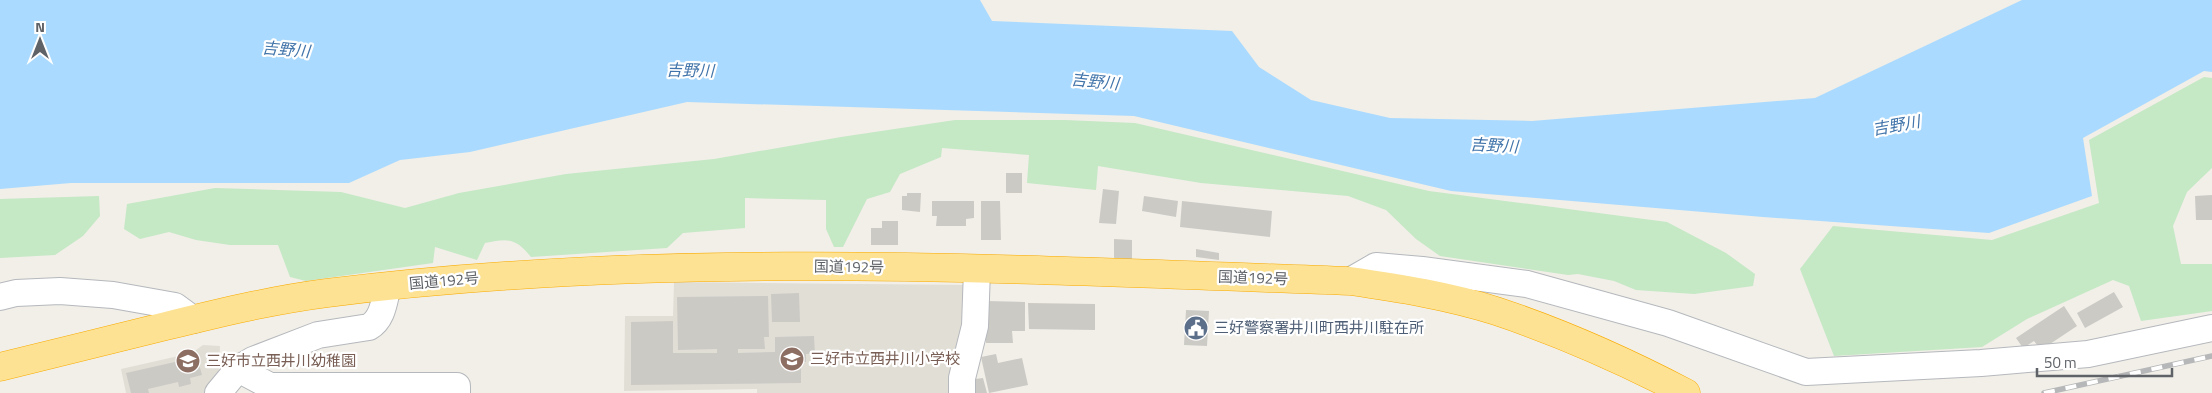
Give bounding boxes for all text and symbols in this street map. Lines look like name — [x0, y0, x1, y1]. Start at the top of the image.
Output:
north arrow — [15, 15, 65, 65]
text: N — [35, 16, 45, 37]
water label: 吉野川 — [261, 35, 313, 63]
water label: 吉野川 — [666, 58, 716, 82]
water label: 吉野川 — [1070, 67, 1122, 96]
water label: 吉野川 — [1870, 109, 1924, 141]
water label: 吉野川 — [1469, 132, 1521, 158]
street label: 国道192号 — [814, 254, 884, 279]
street label: 国道192号 — [1218, 265, 1288, 290]
street label: 国道192号 — [408, 266, 480, 295]
public building icon: 三好警察署井川町西井川駐在所 — [1183, 315, 1209, 341]
place label: 三好警察署井川町西井川駐在所 — [1214, 316, 1424, 339]
school or university icon: 三好市立西井川小学校 — [779, 346, 805, 372]
scale bar — [2037, 346, 2172, 378]
place label: 三好市立西井川小学校 — [810, 347, 960, 370]
school or university icon: 三好市立西井川幼稚園 — [175, 348, 201, 374]
place label: 三好市立西井川幼稚園 — [206, 349, 356, 372]
text: 50 m — [2044, 351, 2077, 374]

